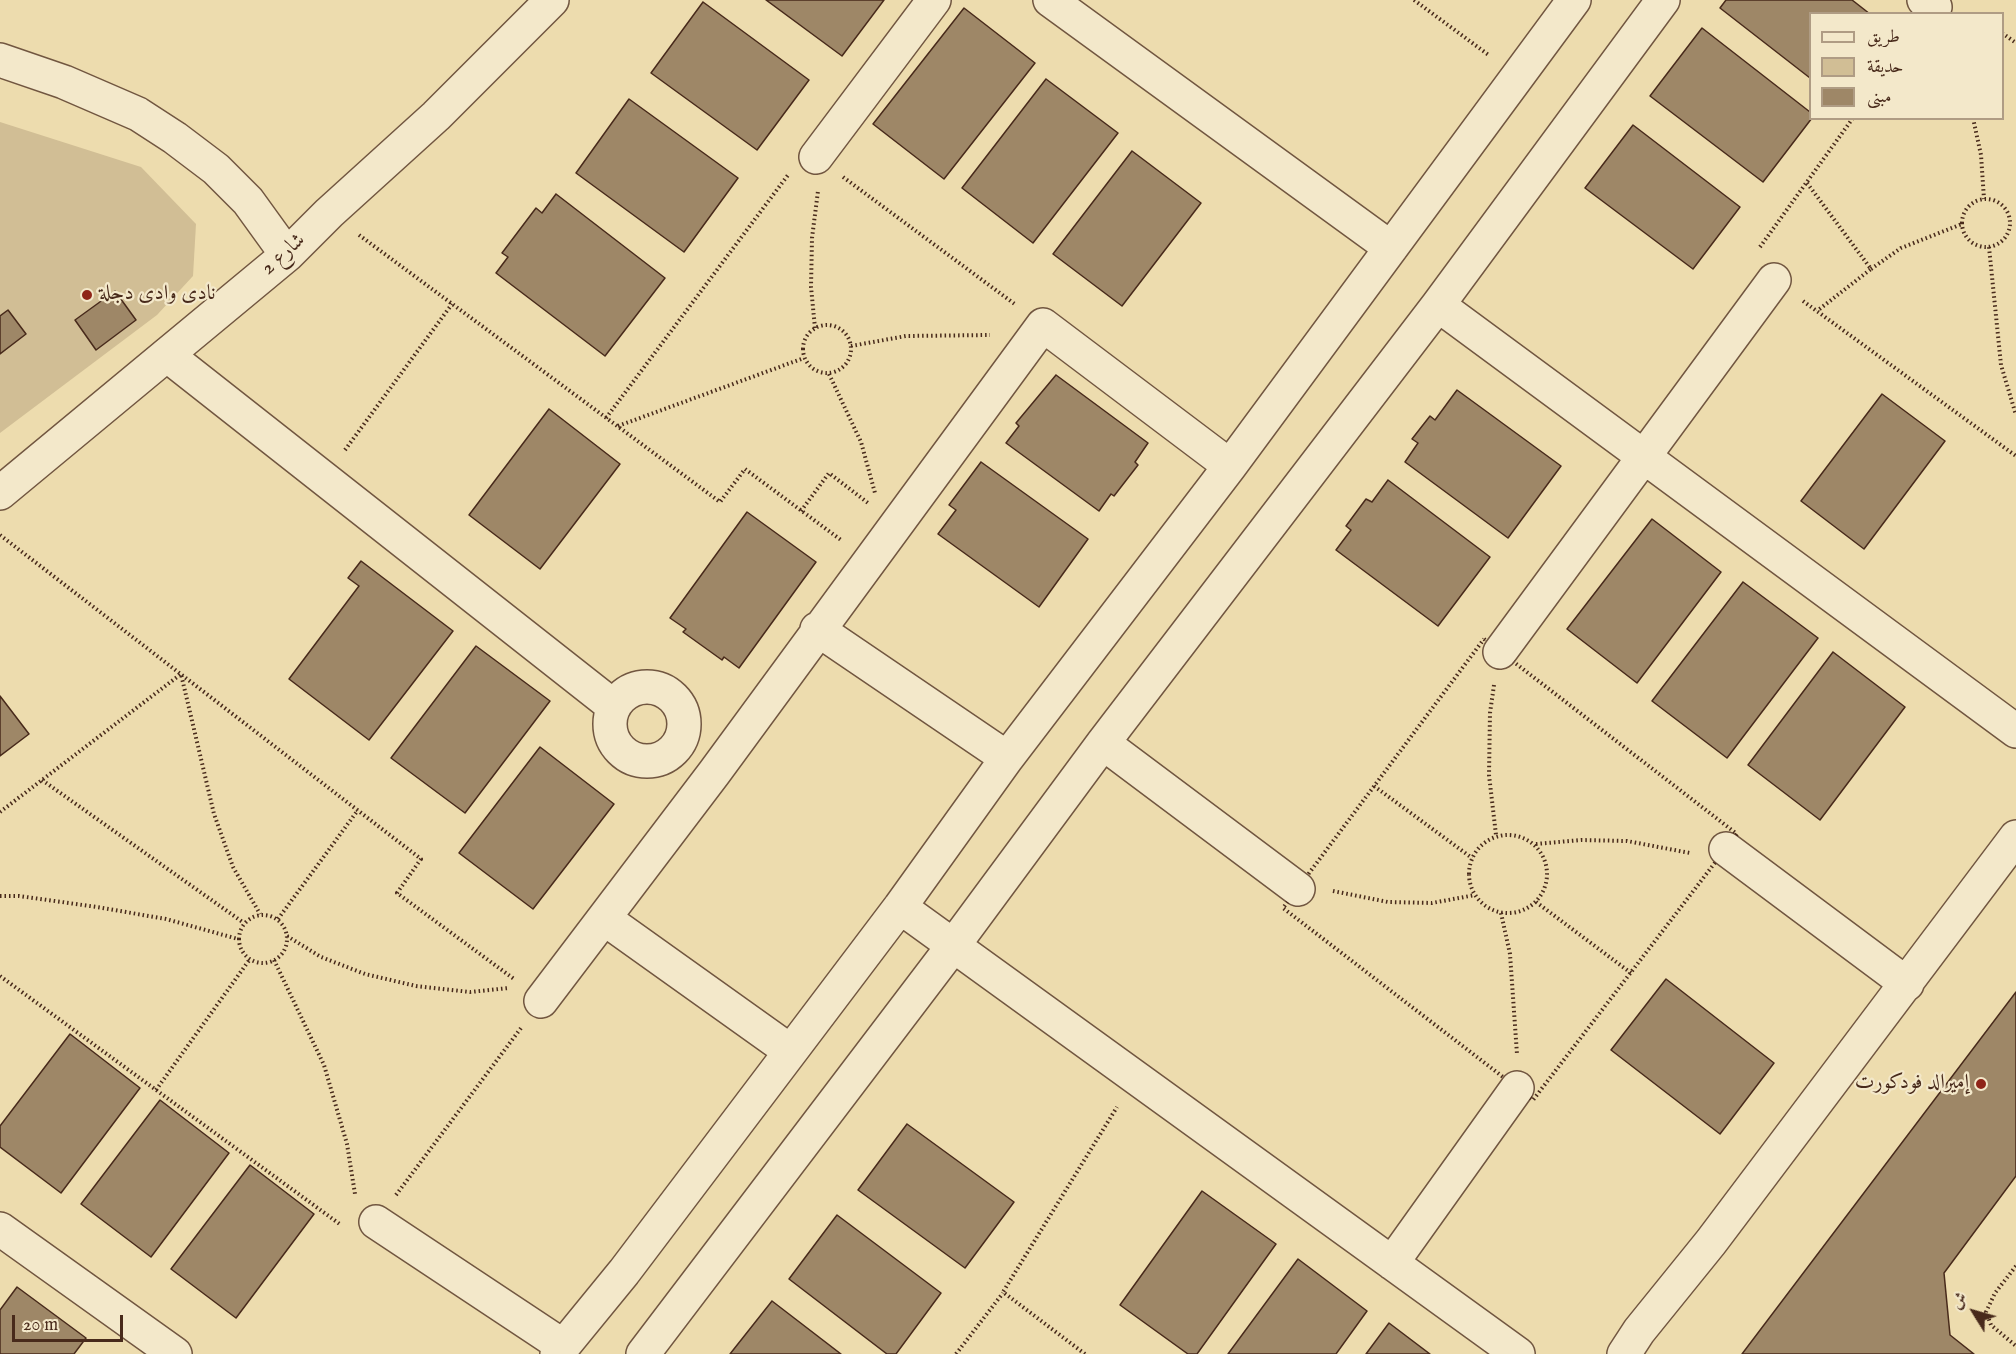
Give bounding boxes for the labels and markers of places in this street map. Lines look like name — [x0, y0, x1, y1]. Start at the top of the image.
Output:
place label: نادى وادى دجلة — [99, 282, 215, 308]
marker: نادى وادى دجلة — [80, 288, 94, 302]
place label: إميرالد فودكورت — [1855, 1071, 1969, 1097]
marker: إميرالد فودكورت — [1974, 1077, 1988, 1091]

